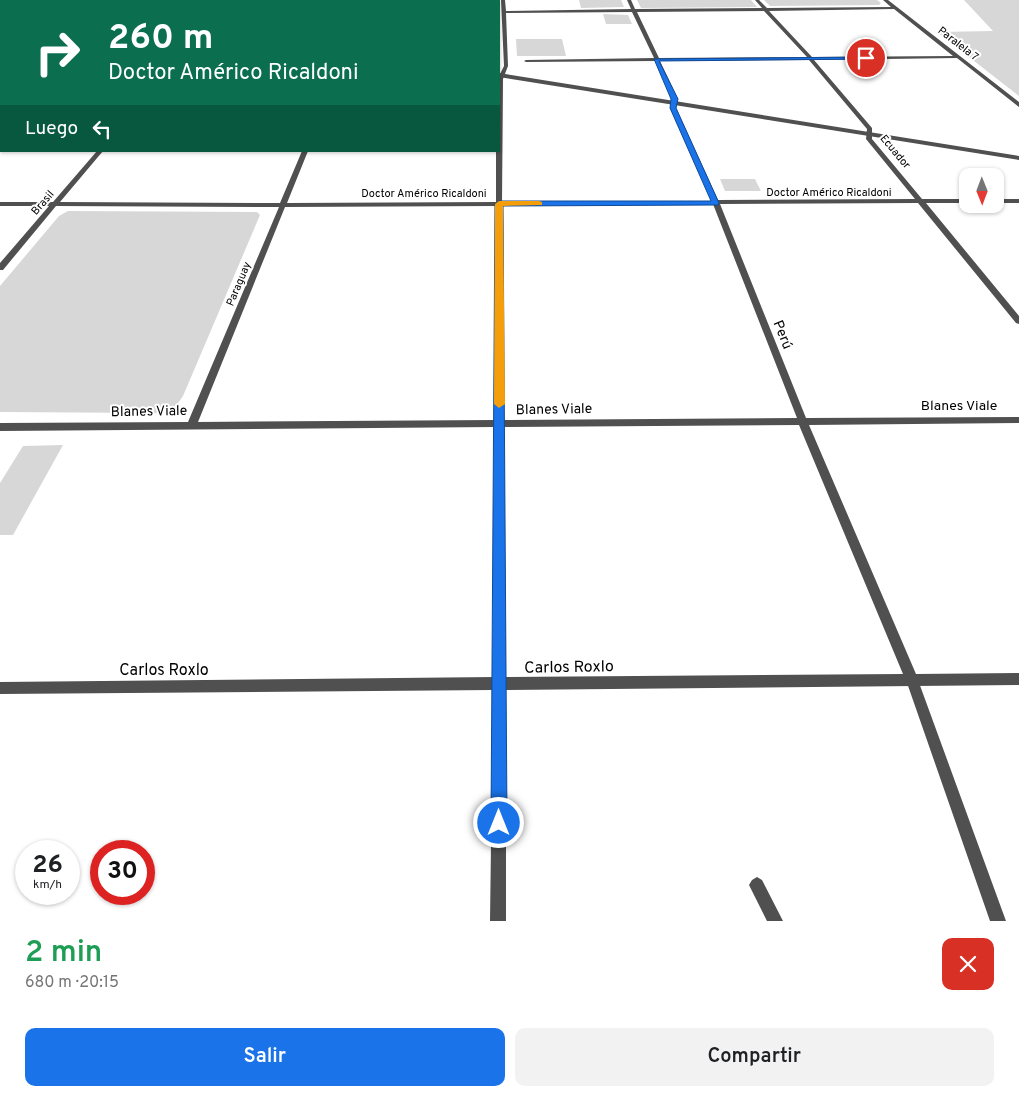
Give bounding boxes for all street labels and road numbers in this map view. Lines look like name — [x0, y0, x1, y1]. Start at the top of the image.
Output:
street label: Paralela 7 — [935, 24, 981, 64]
street label: Ecuador — [877, 132, 914, 173]
street label: Doctor Américo Ricaldoni — [766, 186, 892, 200]
street label: Doctor Américo Ricaldoni — [361, 187, 487, 201]
street label: Brasil — [29, 188, 57, 218]
street label: Paraguay — [223, 260, 255, 308]
street label: Perú — [769, 318, 795, 352]
street label: Blanes Viale — [921, 398, 997, 415]
street label: Blanes Viale — [516, 401, 592, 419]
street label: Blanes Viale — [111, 403, 187, 421]
street label: Carlos Roxlo — [524, 657, 614, 679]
street label: Carlos Roxlo — [119, 661, 209, 681]

